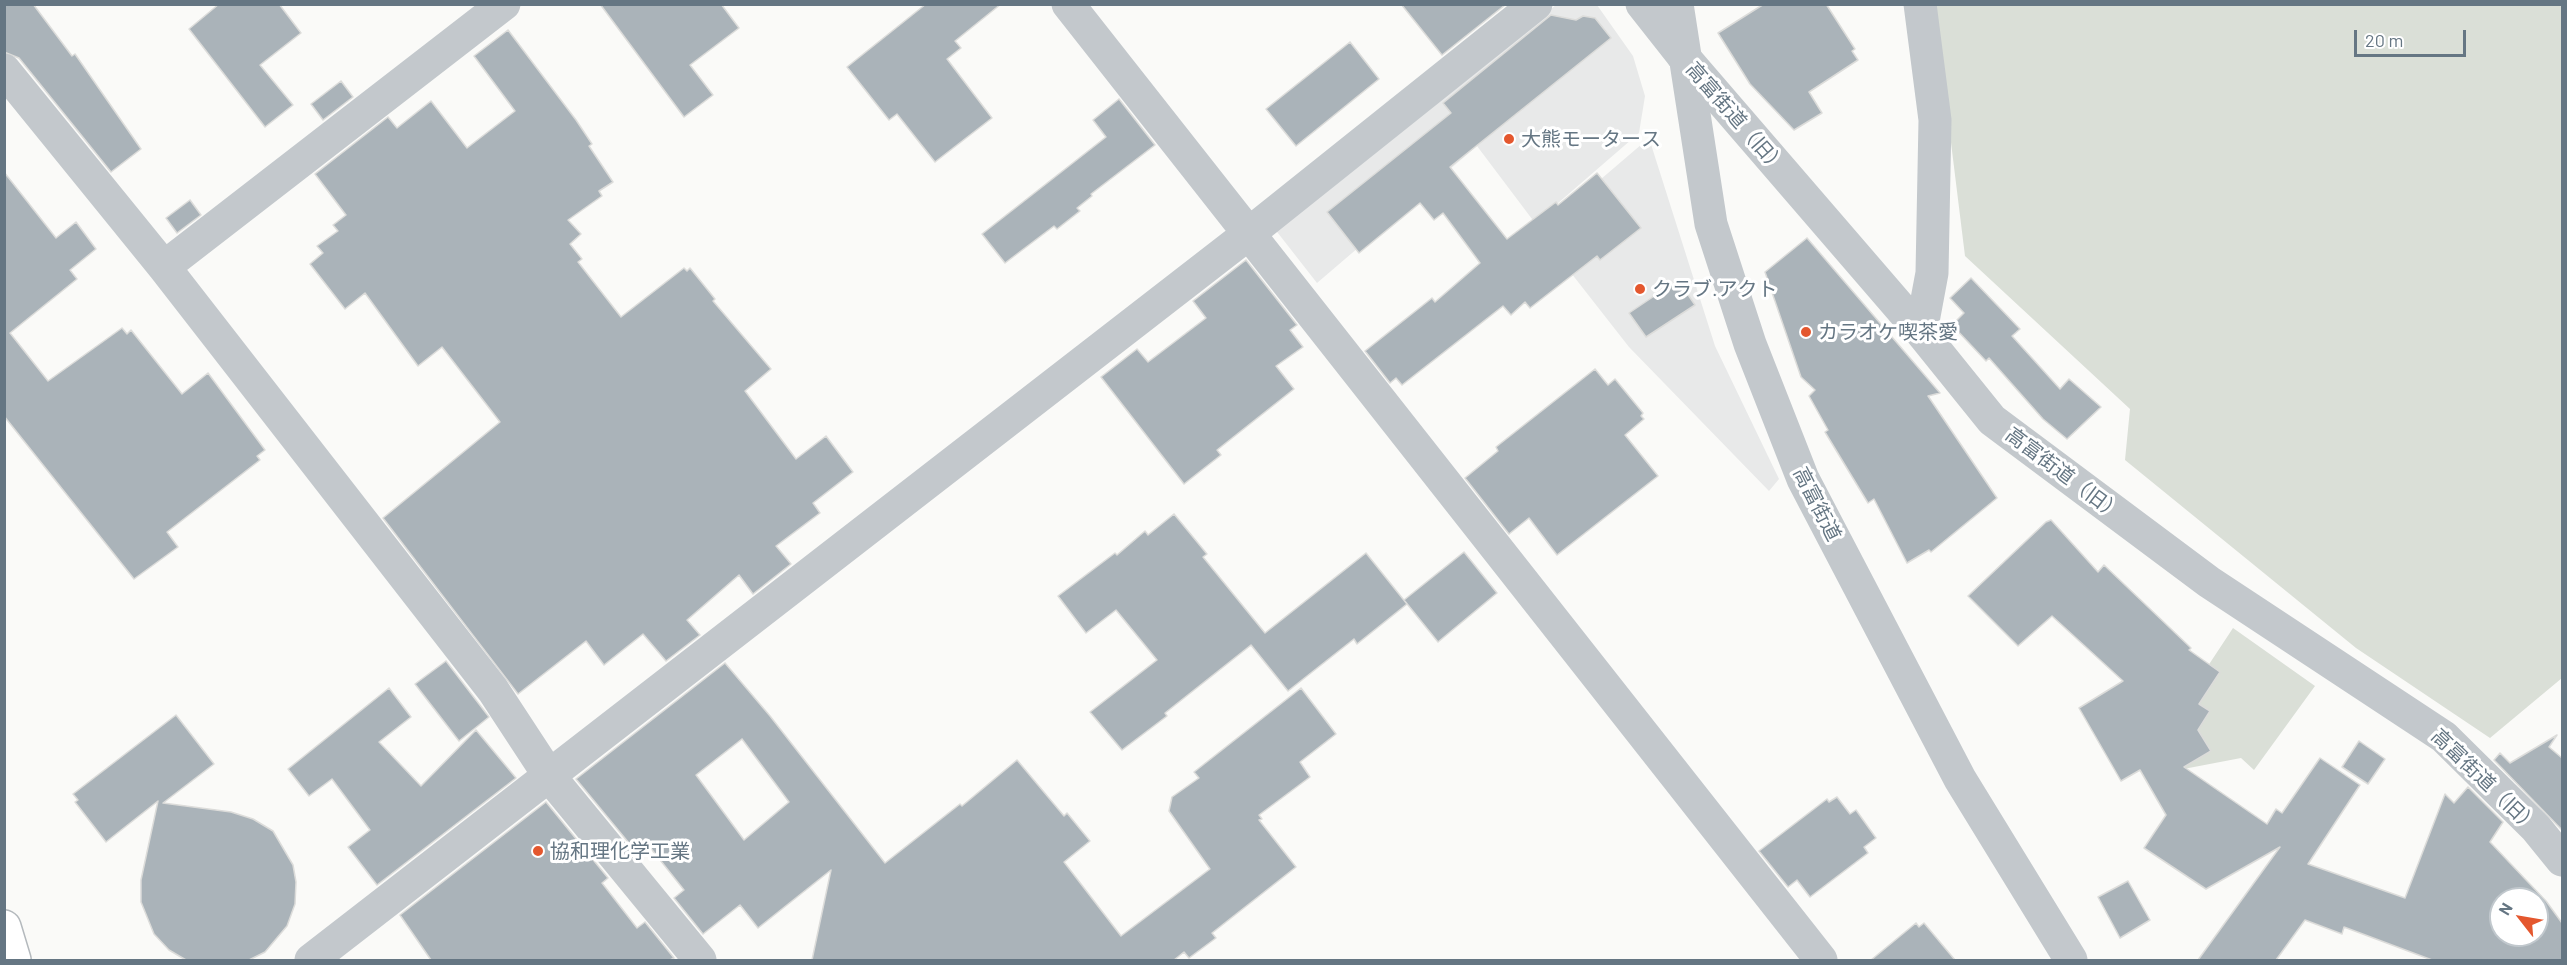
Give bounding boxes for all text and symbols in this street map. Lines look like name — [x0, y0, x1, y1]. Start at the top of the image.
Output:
scale bar — [2357, 18, 2470, 56]
text: 20 m — [2365, 29, 2403, 51]
street label: 高富街道（旧） — [1681, 57, 1791, 179]
place label: 大熊モータース — [1521, 127, 1661, 151]
marker: 大熊モータース — [1502, 132, 1516, 146]
place label: クラブ.アクト — [1652, 277, 1778, 301]
marker: クラブ.アクト — [1633, 282, 1647, 296]
place label: カラオケ喫茶愛 — [1818, 320, 1958, 344]
marker: カラオケ喫茶愛 — [1799, 325, 1813, 339]
street label: 高富街道（旧） — [2001, 422, 2127, 526]
street label: 高富街道 — [1788, 463, 1846, 545]
street label: 高富街道（旧） — [2426, 724, 2544, 838]
place label: 協和理化学工業 — [550, 839, 690, 863]
marker: 協和理化学工業 — [531, 844, 545, 858]
north arrow — [2489, 887, 2549, 947]
text: N — [2494, 899, 2516, 918]

